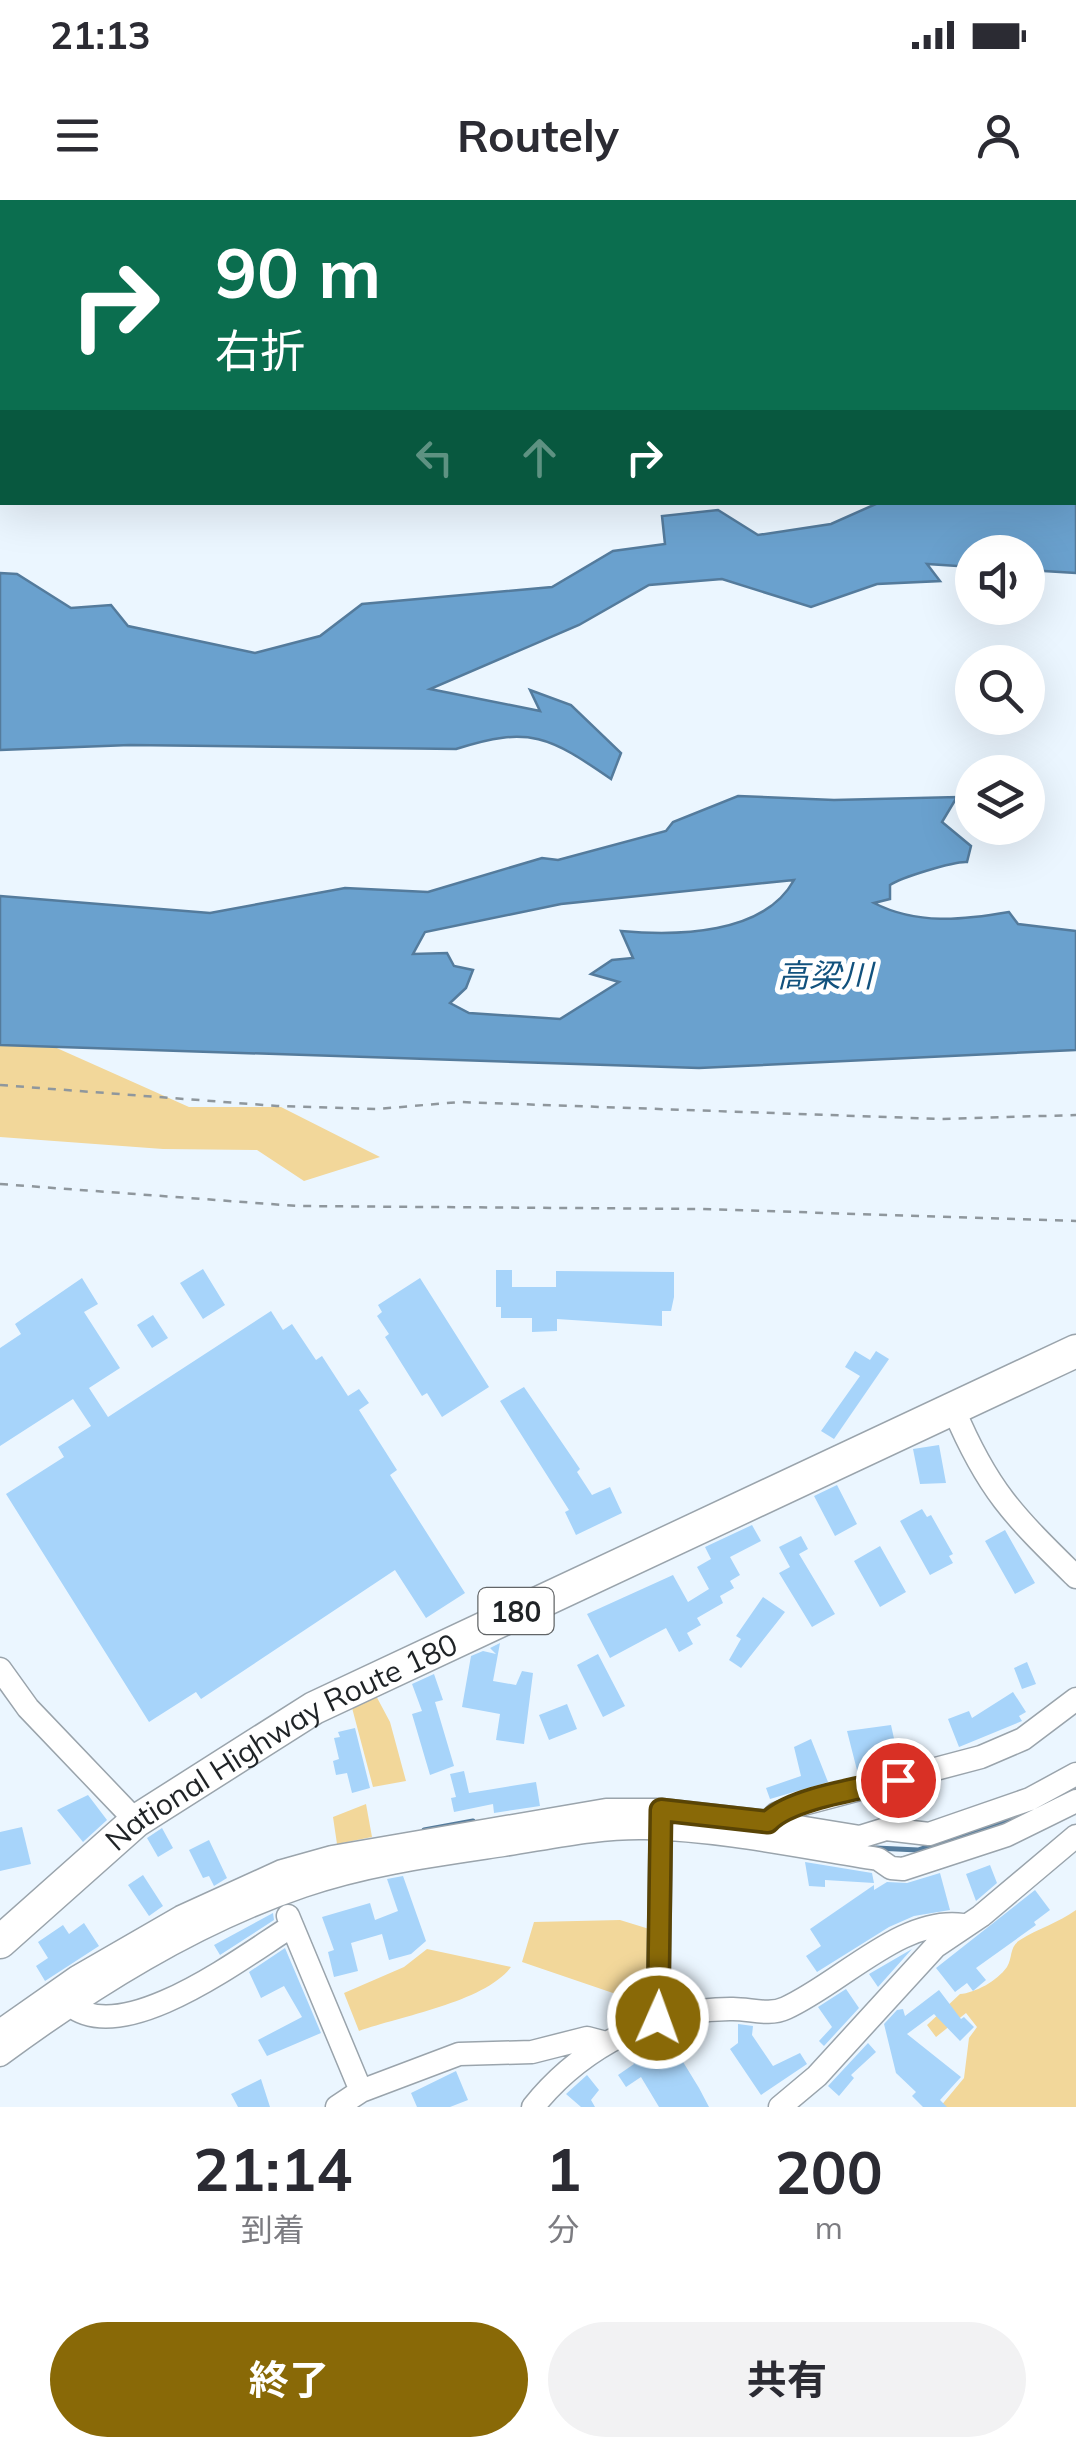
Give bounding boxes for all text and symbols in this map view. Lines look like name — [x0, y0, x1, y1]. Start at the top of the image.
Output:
text: 21:13 — [50, 11, 151, 59]
text: Routely — [457, 107, 619, 163]
icon: menu — [50, 108, 105, 163]
icon: person — [971, 108, 1026, 163]
text: 90 m — [215, 228, 381, 316]
icon: right — [50, 240, 180, 370]
text: 右折 — [215, 322, 305, 378]
icon: left — [407, 430, 462, 485]
icon: ahead — [512, 430, 567, 485]
icon: right — [617, 430, 672, 485]
map controls — [955, 535, 1045, 845]
button: sound — [955, 535, 1045, 625]
button: search — [955, 645, 1045, 735]
button: layers — [955, 755, 1045, 845]
water label: 高梁川 — [777, 955, 876, 995]
road number: 180 — [478, 1588, 554, 1634]
street label: National Highway Route 180 — [97, 1625, 464, 1859]
pin — [856, 1738, 941, 1823]
icon: arrive — [871, 1753, 926, 1808]
position arrow — [606, 1966, 710, 2070]
text: 21:14 — [193, 2131, 352, 2206]
text: 1 — [545, 2131, 581, 2206]
text: 200 — [775, 2134, 883, 2209]
text: m — [815, 2207, 843, 2247]
text: 到着 — [241, 2209, 305, 2249]
text: 分 — [547, 2209, 579, 2249]
button: 終了 — [50, 2322, 528, 2437]
button: 共有 — [548, 2322, 1026, 2437]

